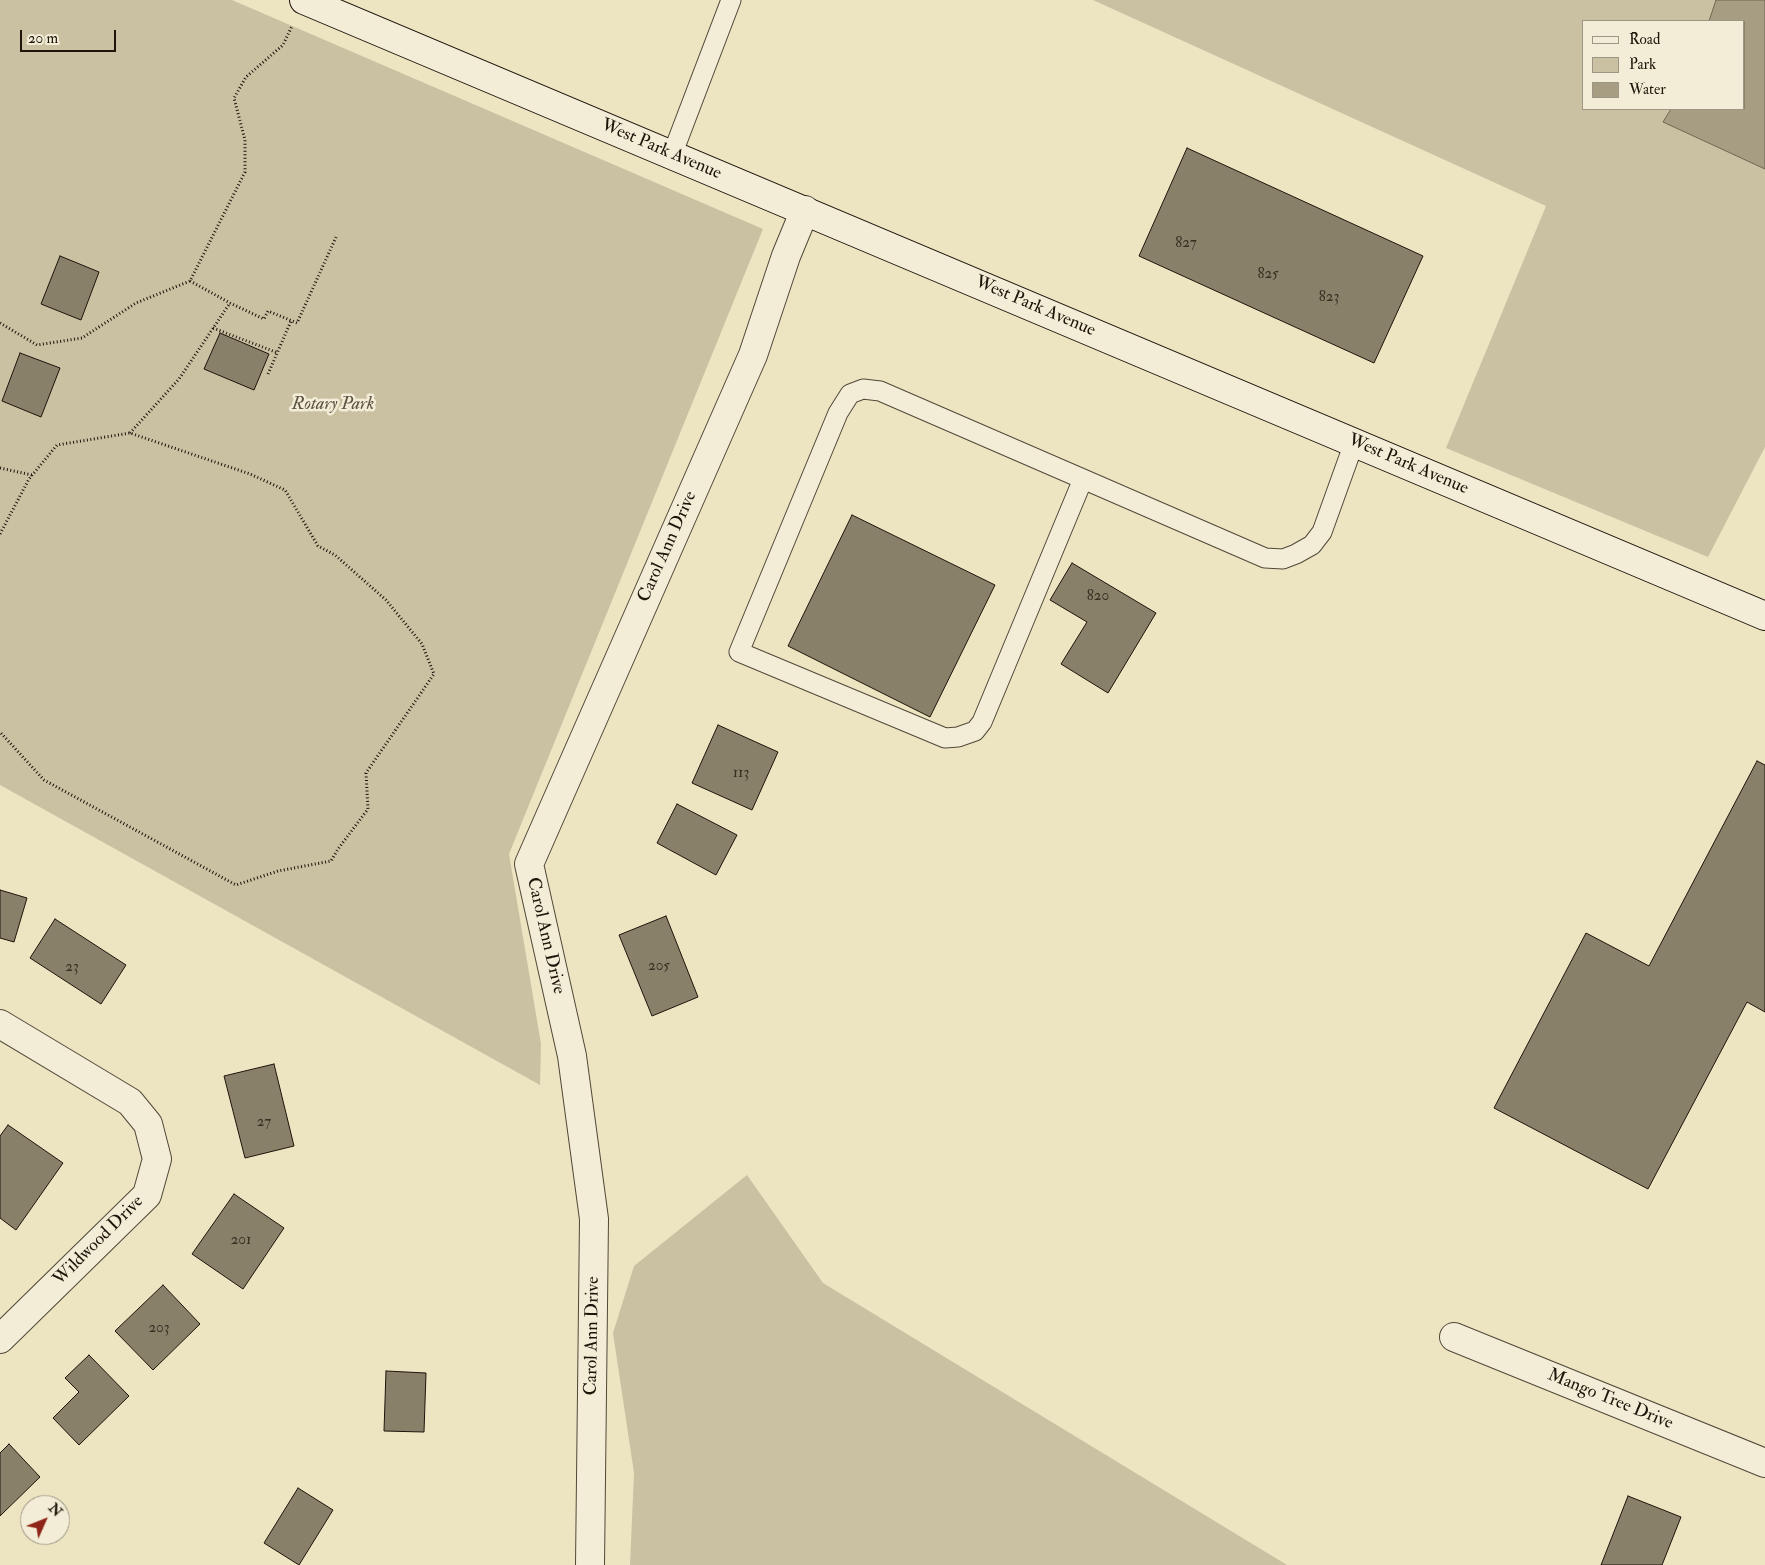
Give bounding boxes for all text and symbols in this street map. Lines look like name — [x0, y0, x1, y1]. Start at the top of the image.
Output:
scale bar — [22, 20, 119, 52]
legend — [1582, 20, 1745, 110]
text: 20 m — [28, 29, 58, 48]
text: Road — [1629, 30, 1660, 49]
text: Park — [1629, 55, 1656, 74]
text: Water — [1629, 80, 1666, 99]
street label: West Park Avenue — [598, 115, 724, 185]
house number: 827 — [1175, 235, 1197, 253]
house number: 825 — [1257, 266, 1279, 284]
street label: West Park Avenue — [972, 272, 1098, 342]
house number: 823 — [1319, 289, 1339, 307]
park label: Rotary Park — [292, 394, 374, 416]
street label: West Park Avenue — [1345, 430, 1471, 500]
street label: Carol Ann Drive — [634, 488, 702, 606]
house number: 820 — [1087, 588, 1109, 606]
house number: 113 — [733, 765, 749, 783]
street label: Carol Ann Drive — [521, 876, 569, 996]
house number: 205 — [648, 958, 670, 976]
house number: 23 — [65, 959, 79, 977]
house number: 27 — [257, 1114, 271, 1132]
street label: Wildwood Drive — [49, 1191, 149, 1291]
house number: 201 — [231, 1232, 251, 1250]
street label: Carol Ann Drive — [581, 1276, 605, 1396]
house number: 203 — [148, 1320, 170, 1338]
street label: Mango Tree Drive — [1544, 1365, 1676, 1435]
north arrow — [20, 1495, 70, 1545]
text: N — [45, 1500, 66, 1520]

